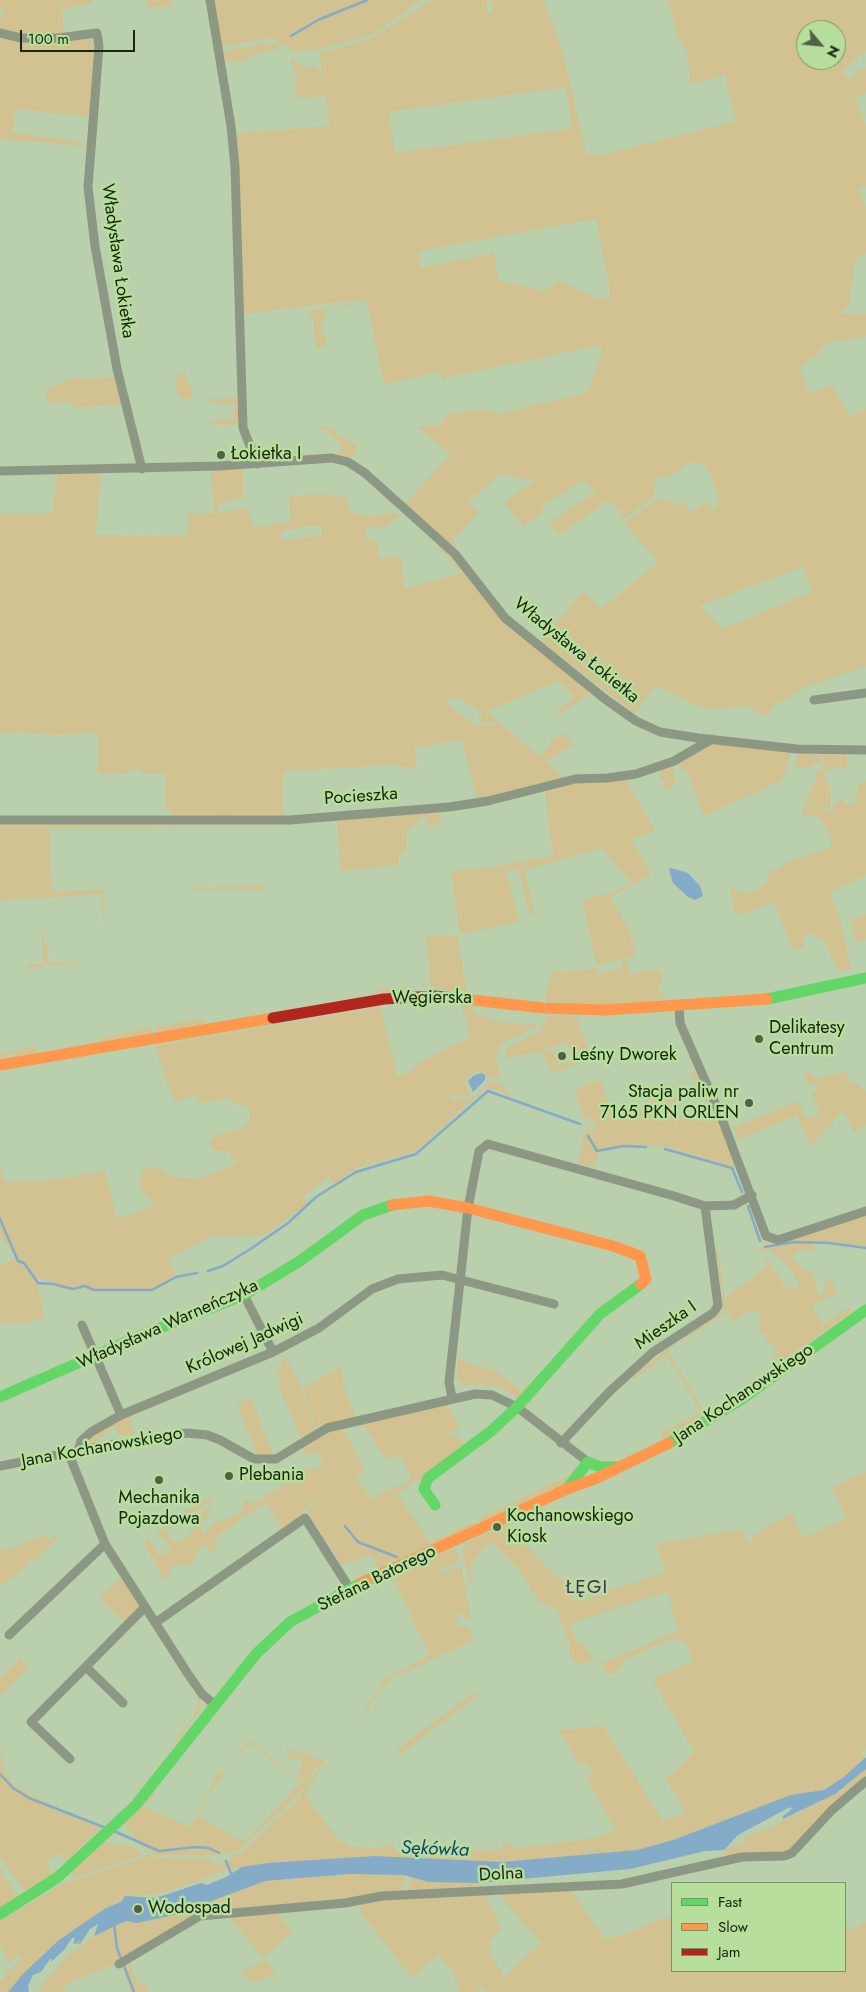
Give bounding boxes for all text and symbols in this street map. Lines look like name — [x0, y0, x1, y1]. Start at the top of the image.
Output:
scale bar — [22, 20, 138, 52]
north arrow — [796, 20, 846, 70]
text: 100 m — [28, 28, 69, 50]
text: N — [822, 42, 845, 61]
street label: Władysława Łokietka — [95, 182, 139, 340]
place label: Łokietka I — [231, 444, 302, 466]
marker: Łokietka I — [215, 449, 227, 461]
street label: Władysława Łokietka — [509, 594, 643, 708]
street label: Pocieszka — [323, 784, 399, 810]
street label: Węgierska — [392, 988, 472, 1010]
place label: Delikatesy Centrum — [769, 1018, 845, 1060]
marker: Delikatesy Centrum — [753, 1033, 765, 1045]
place label: Leśny Dworek — [572, 1045, 677, 1067]
marker: Leśny Dworek — [556, 1050, 568, 1062]
place label: Stacja paliw nr 7165 PKN ORLEN — [600, 1082, 739, 1124]
marker: Stacja paliw nr 7165 PKN ORLEN — [743, 1097, 755, 1109]
street label: Władysława Warneńczyka — [74, 1275, 262, 1375]
street label: Mieszka I — [631, 1297, 701, 1355]
street label: Królowej Jadwigi — [183, 1309, 307, 1379]
street label: Jana Kochanowskiego — [670, 1339, 818, 1449]
street label: Jana Kochanowskiego — [20, 1423, 184, 1473]
place label: Plebania — [239, 1465, 304, 1487]
marker: Plebania — [223, 1470, 235, 1482]
marker: Mechanika Pojazdowa — [153, 1474, 165, 1486]
place label: Mechanika Pojazdowa — [118, 1488, 200, 1530]
place label: Kochanowskiego Kiosk — [507, 1506, 634, 1548]
marker: Kochanowskiego Kiosk — [491, 1521, 503, 1533]
street label: Stefana Batorego — [314, 1541, 440, 1617]
district label: ŁĘGI — [565, 1577, 609, 1599]
water label: Sękówka — [400, 1837, 470, 1863]
street label: Dolna — [478, 1863, 524, 1887]
legend — [671, 1882, 846, 1972]
text: Fast — [718, 1891, 742, 1913]
place label: Wodospad — [148, 1898, 231, 1920]
marker: Wodospad — [132, 1903, 144, 1915]
text: Slow — [718, 1916, 748, 1938]
text: Jam — [718, 1941, 741, 1963]

